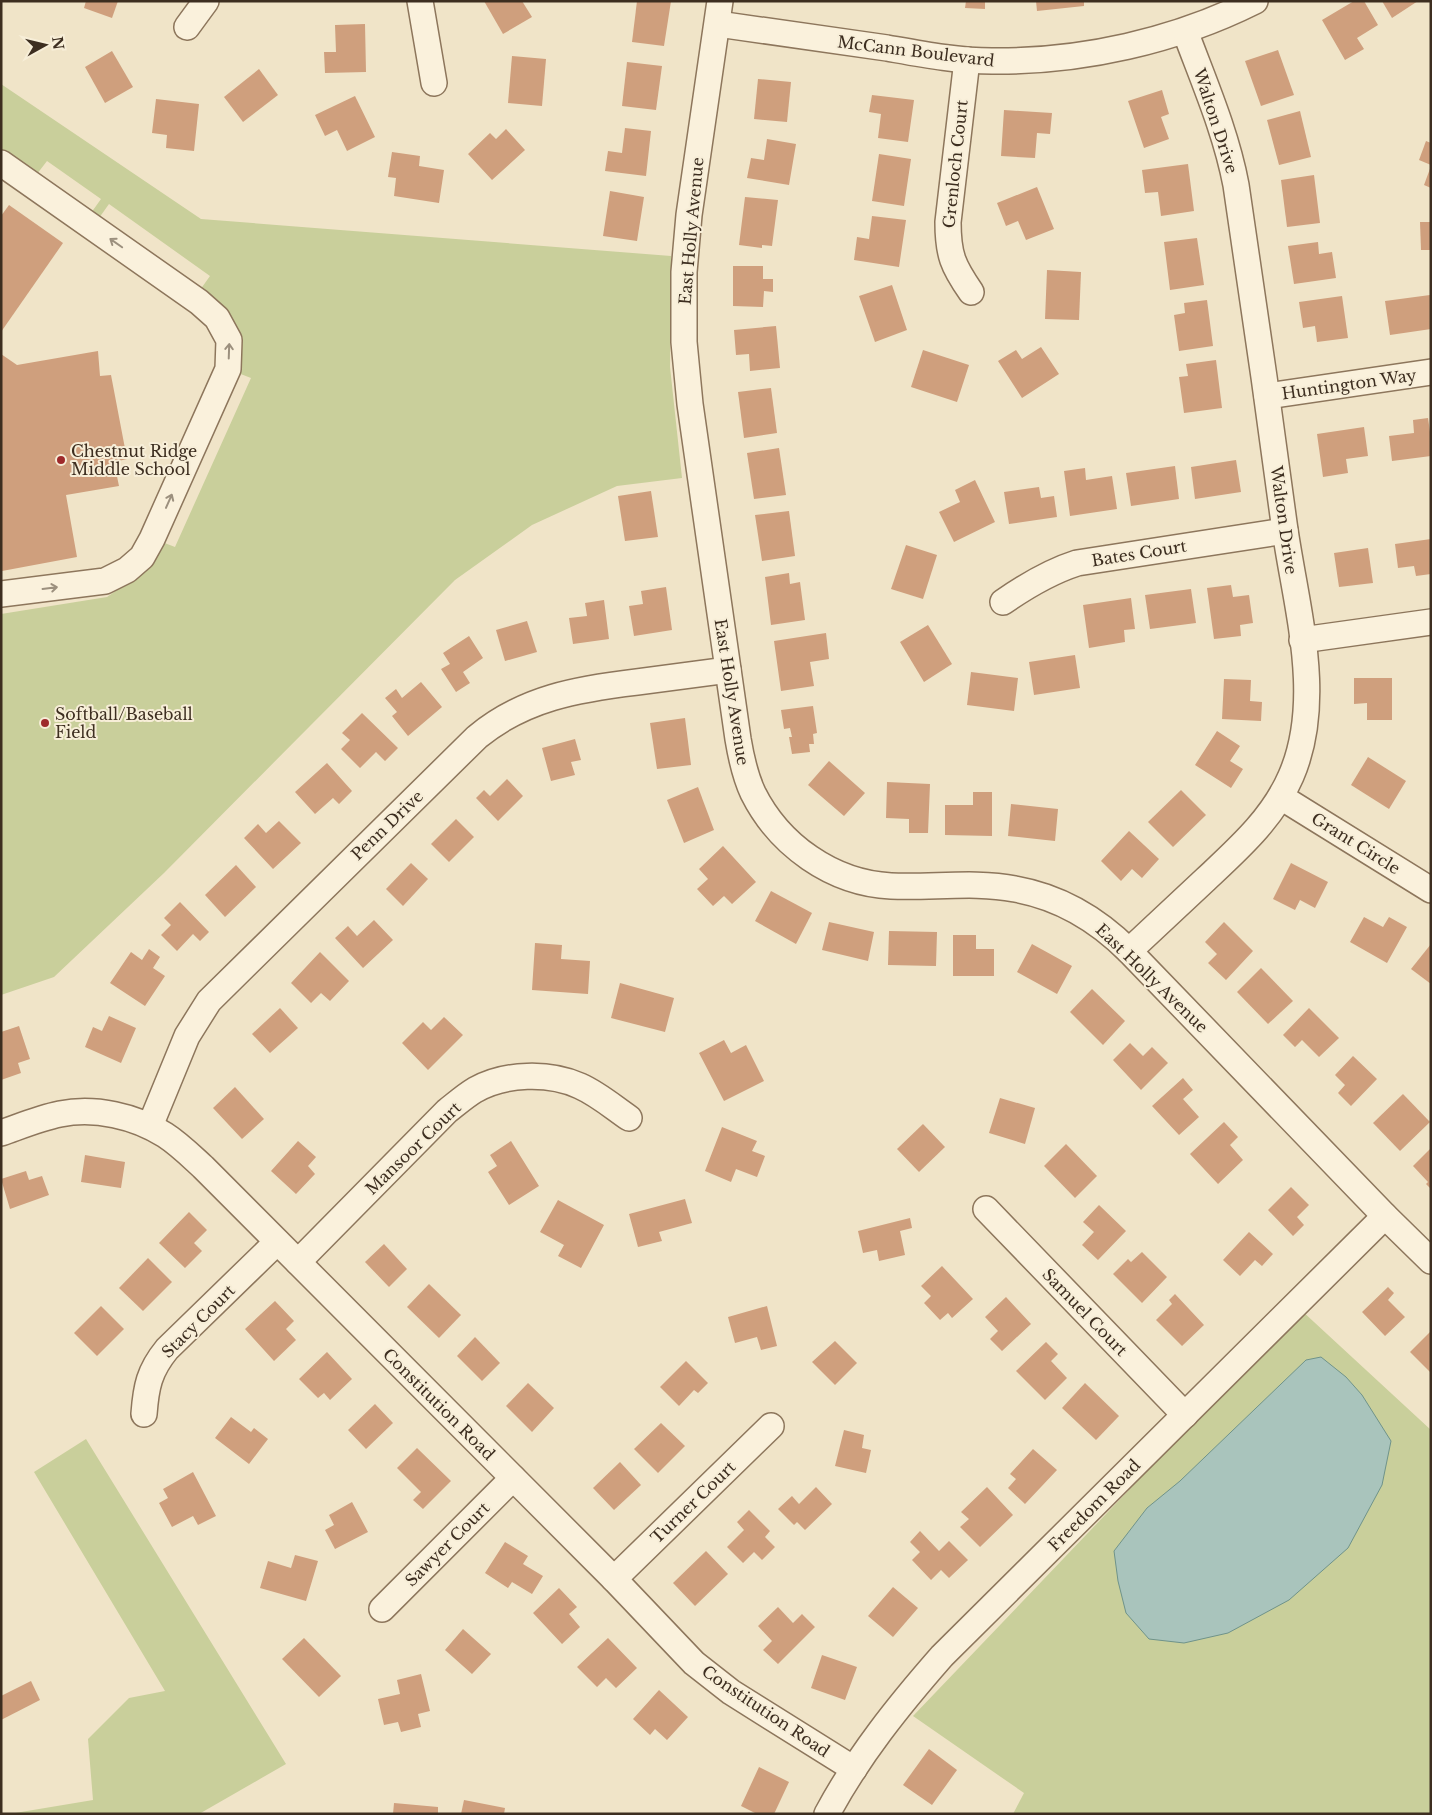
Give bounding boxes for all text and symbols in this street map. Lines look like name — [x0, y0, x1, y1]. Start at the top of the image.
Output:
north arrow — [20, 20, 70, 70]
street label: McCann Boulevard — [836, 31, 996, 71]
text: N — [48, 35, 68, 51]
street label: Walton Drive — [1189, 65, 1242, 176]
street label: Grenloch Court — [938, 99, 972, 229]
street label: East Holly Avenue — [675, 156, 707, 306]
one-way arrow — [109, 238, 123, 248]
one-way arrow — [224, 344, 233, 360]
street label: Huntington Way — [1280, 365, 1418, 403]
place label: Chestnut Ridge Middle School — [71, 441, 197, 479]
marker: Chestnut Ridge Middle School — [55, 454, 67, 466]
street label: Walton Drive — [1266, 463, 1302, 576]
one-way arrow — [165, 494, 174, 509]
street label: Bates Court — [1090, 536, 1188, 570]
one-way arrow — [41, 583, 57, 593]
street label: East Holly Avenue — [711, 617, 753, 767]
place label: Softball/Baseball Field — [55, 704, 193, 742]
marker: Softball/Baseball Field — [39, 717, 51, 729]
street label: Penn Drive — [347, 786, 427, 864]
street label: Grant Circle — [1308, 808, 1404, 878]
street label: East Holly Avenue — [1092, 919, 1212, 1037]
street label: Mansoor Court — [361, 1097, 465, 1199]
street label: Samuel Court — [1038, 1264, 1132, 1360]
street label: Stacy Court — [157, 1280, 239, 1362]
street label: Constitution Road — [379, 1344, 499, 1464]
street label: Freedom Road — [1044, 1455, 1144, 1555]
street label: Turner Court — [647, 1457, 739, 1547]
street label: Sawyer Court — [401, 1498, 493, 1590]
street label: Constitution Road — [698, 1661, 834, 1761]

